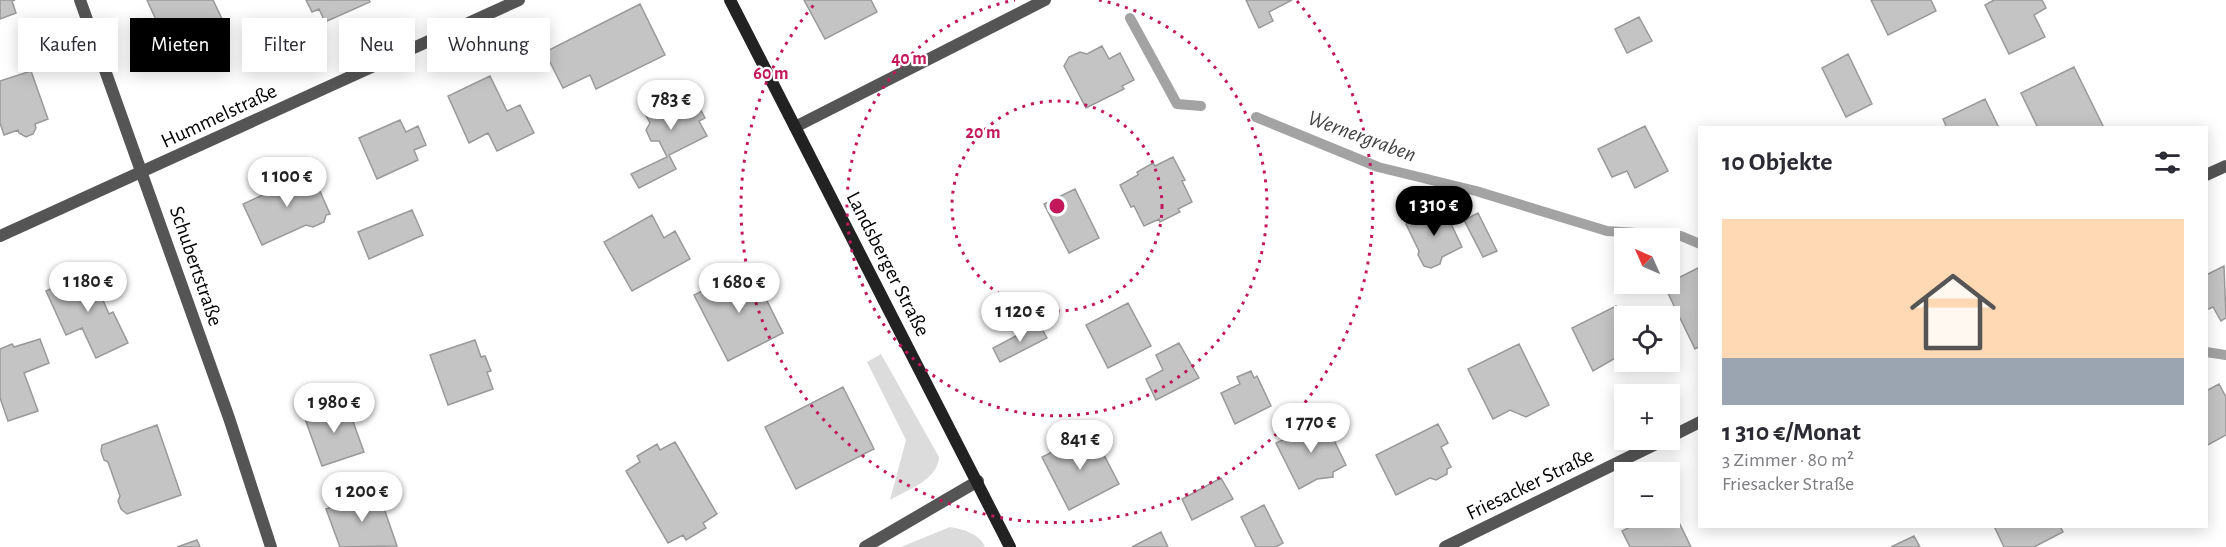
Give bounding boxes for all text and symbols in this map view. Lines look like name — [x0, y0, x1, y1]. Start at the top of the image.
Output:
chip: Kaufen — [18, 18, 118, 72]
chip: Mieten — [130, 18, 230, 72]
chip: Filter — [242, 18, 327, 72]
chip: Neu — [339, 18, 415, 72]
chip: Wohnung — [427, 18, 550, 72]
text: 40 m — [891, 50, 927, 68]
text: 60 m — [753, 65, 789, 83]
street label: Hummelstraße — [158, 80, 280, 152]
pin: 783 € — [629, 80, 713, 131]
text: 783 € — [651, 89, 691, 109]
water label: Wernergraben — [1305, 106, 1419, 166]
text: 20 m — [965, 124, 1001, 142]
icon: filters — [2151, 146, 2184, 179]
text: 10 Objekte — [1722, 149, 1832, 175]
pin: 1 100 € — [232, 157, 342, 208]
text: 1 100 € — [262, 166, 312, 186]
pin: 1 310 € — [1379, 186, 1489, 237]
street label: Landsberger Straße — [842, 188, 934, 340]
text: 1 310 € — [1410, 195, 1458, 215]
centre of rings — [1047, 196, 1067, 216]
street label: Schubertstraße — [166, 203, 226, 329]
north arrow — [1614, 228, 1680, 294]
map controls — [1614, 228, 1680, 528]
icon: home — [1899, 258, 2007, 366]
pin: 1 180 € — [33, 262, 143, 313]
pin: 1 680 € — [684, 263, 794, 314]
text: 1 180 € — [63, 271, 113, 291]
text: 1 680 € — [713, 272, 765, 292]
pin: 1 120 € — [965, 292, 1075, 343]
text: 1 120 € — [995, 301, 1045, 321]
button: locate — [1614, 306, 1680, 372]
pin: 1 980 € — [279, 383, 389, 434]
button: + — [1614, 384, 1680, 450]
text: 1 980 € — [308, 392, 360, 412]
pin: 1 770 € — [1256, 403, 1366, 454]
text: 1 770 € — [1286, 412, 1336, 432]
text: 1 310 €/Monat — [1722, 419, 1861, 445]
pin: 841 € — [1038, 420, 1122, 471]
text: 841 € — [1060, 429, 1100, 449]
street label: Friesacker Straße — [1463, 444, 1597, 524]
text: 3 Zimmer · 80 m² — [1722, 450, 1854, 470]
button: − — [1614, 462, 1680, 528]
pin: 1 200 € — [307, 472, 417, 523]
text: Friesacker Straße — [1722, 474, 1854, 494]
text: 1 200 € — [336, 481, 388, 501]

